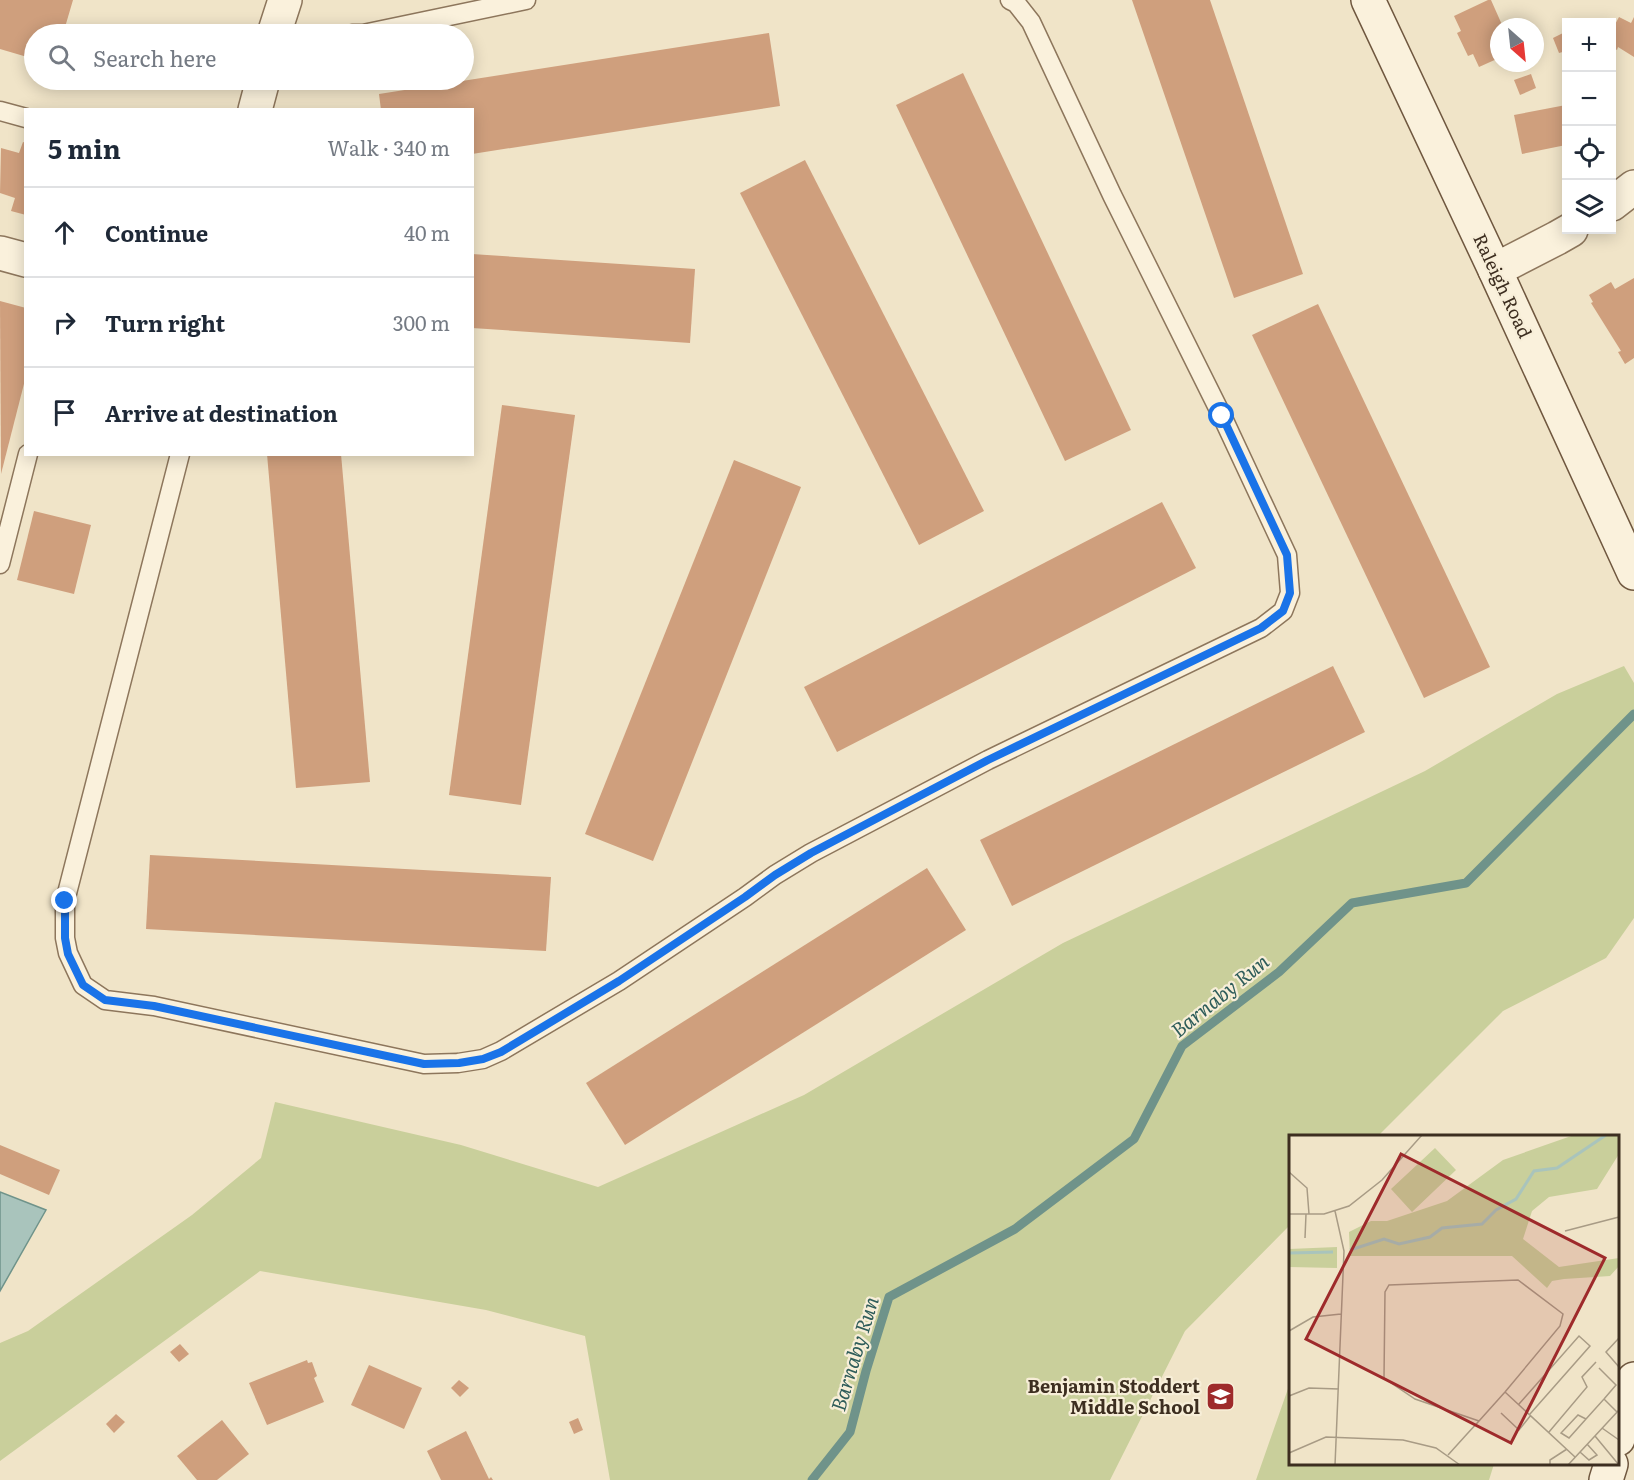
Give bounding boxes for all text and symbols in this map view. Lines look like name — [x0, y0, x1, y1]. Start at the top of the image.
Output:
north arrow — [1490, 18, 1544, 72]
map controls — [1562, 18, 1616, 234]
button: + — [1562, 18, 1616, 72]
search box — [24, 24, 474, 90]
icon: search — [45, 41, 78, 74]
text: Search here — [93, 41, 216, 74]
button: − — [1562, 72, 1616, 126]
button: locate — [1562, 126, 1616, 180]
text: 5 min — [48, 128, 121, 167]
text: Walk · 340 m — [327, 132, 450, 162]
button: layers — [1562, 180, 1616, 234]
icon: ahead — [48, 216, 81, 249]
text: Continue — [105, 216, 208, 249]
text: 40 m — [404, 217, 450, 247]
street label: Raleigh Road — [1467, 229, 1539, 342]
icon: right — [48, 306, 81, 339]
text: Turn right — [105, 306, 225, 339]
text: 300 m — [393, 307, 450, 337]
icon: arrive — [48, 396, 81, 429]
text: Arrive at destination — [105, 396, 338, 429]
route start — [1208, 402, 1234, 428]
route end — [51, 887, 77, 913]
water label: Barnaby Run — [1163, 945, 1274, 1043]
inset map — [1289, 1135, 1619, 1465]
water label: Barnaby Run — [821, 1292, 885, 1414]
place label: Benjamin Stoddert Middle School — [1027, 1372, 1200, 1420]
school or university icon: Benjamin Stoddert Middle School — [1205, 1381, 1237, 1413]

